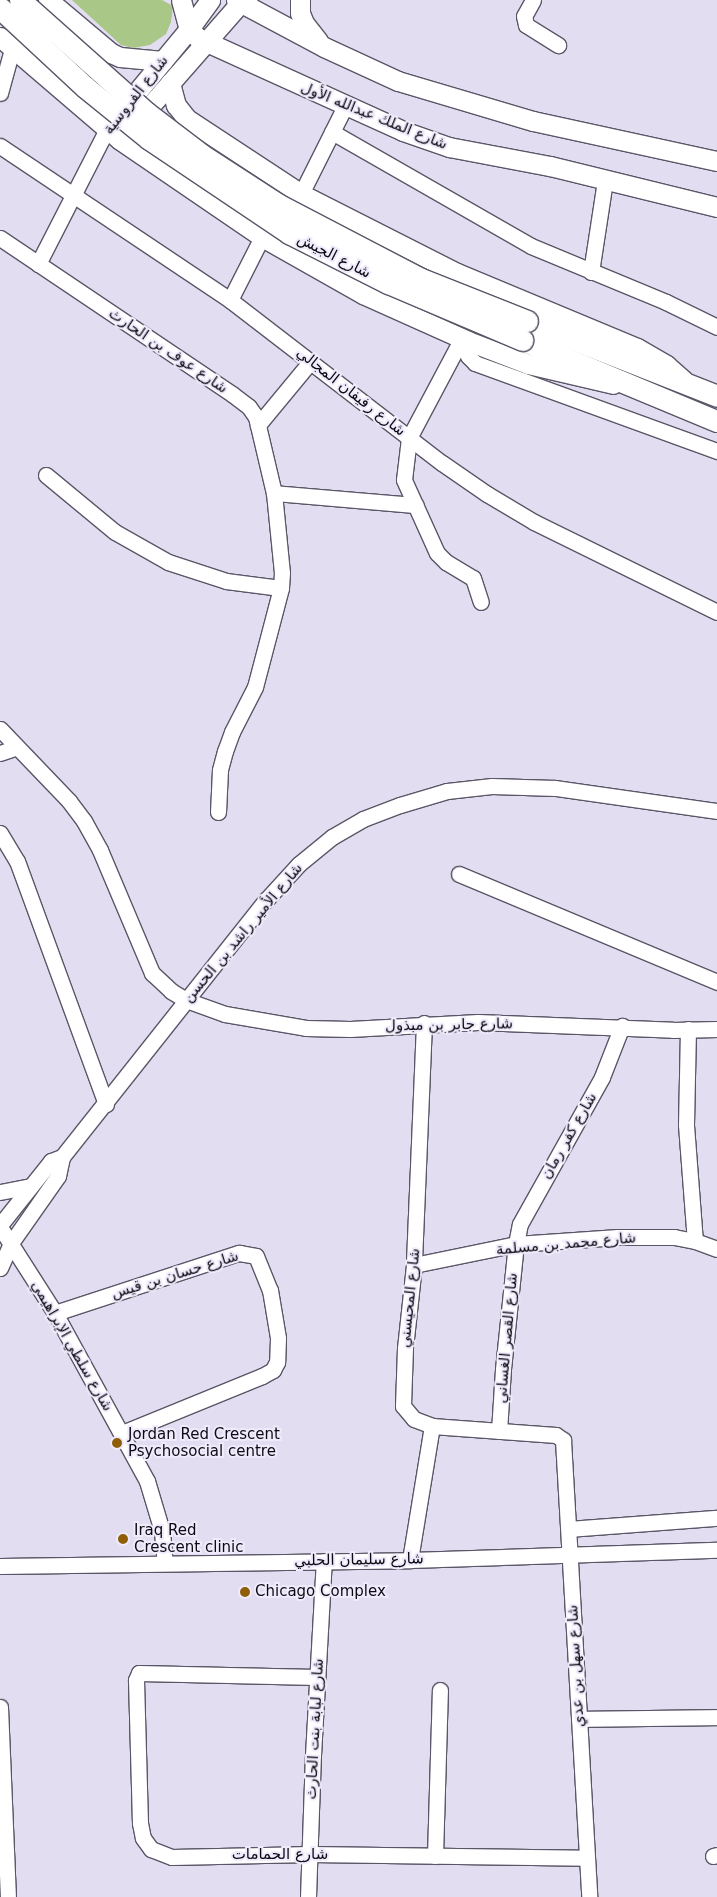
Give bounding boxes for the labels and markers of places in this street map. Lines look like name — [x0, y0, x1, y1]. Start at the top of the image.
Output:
place label: Jordan Red Crescent Psychosocial centre — [128, 1425, 280, 1460]
marker: Jordan Red Crescent Psychosocial centre — [110, 1436, 124, 1450]
place label: Iraq Red Crescent clinic — [134, 1521, 243, 1556]
marker: Iraq Red Crescent clinic — [116, 1532, 130, 1546]
place label: Chicago Complex — [255, 1583, 386, 1601]
marker: Chicago Complex — [239, 1586, 251, 1598]

